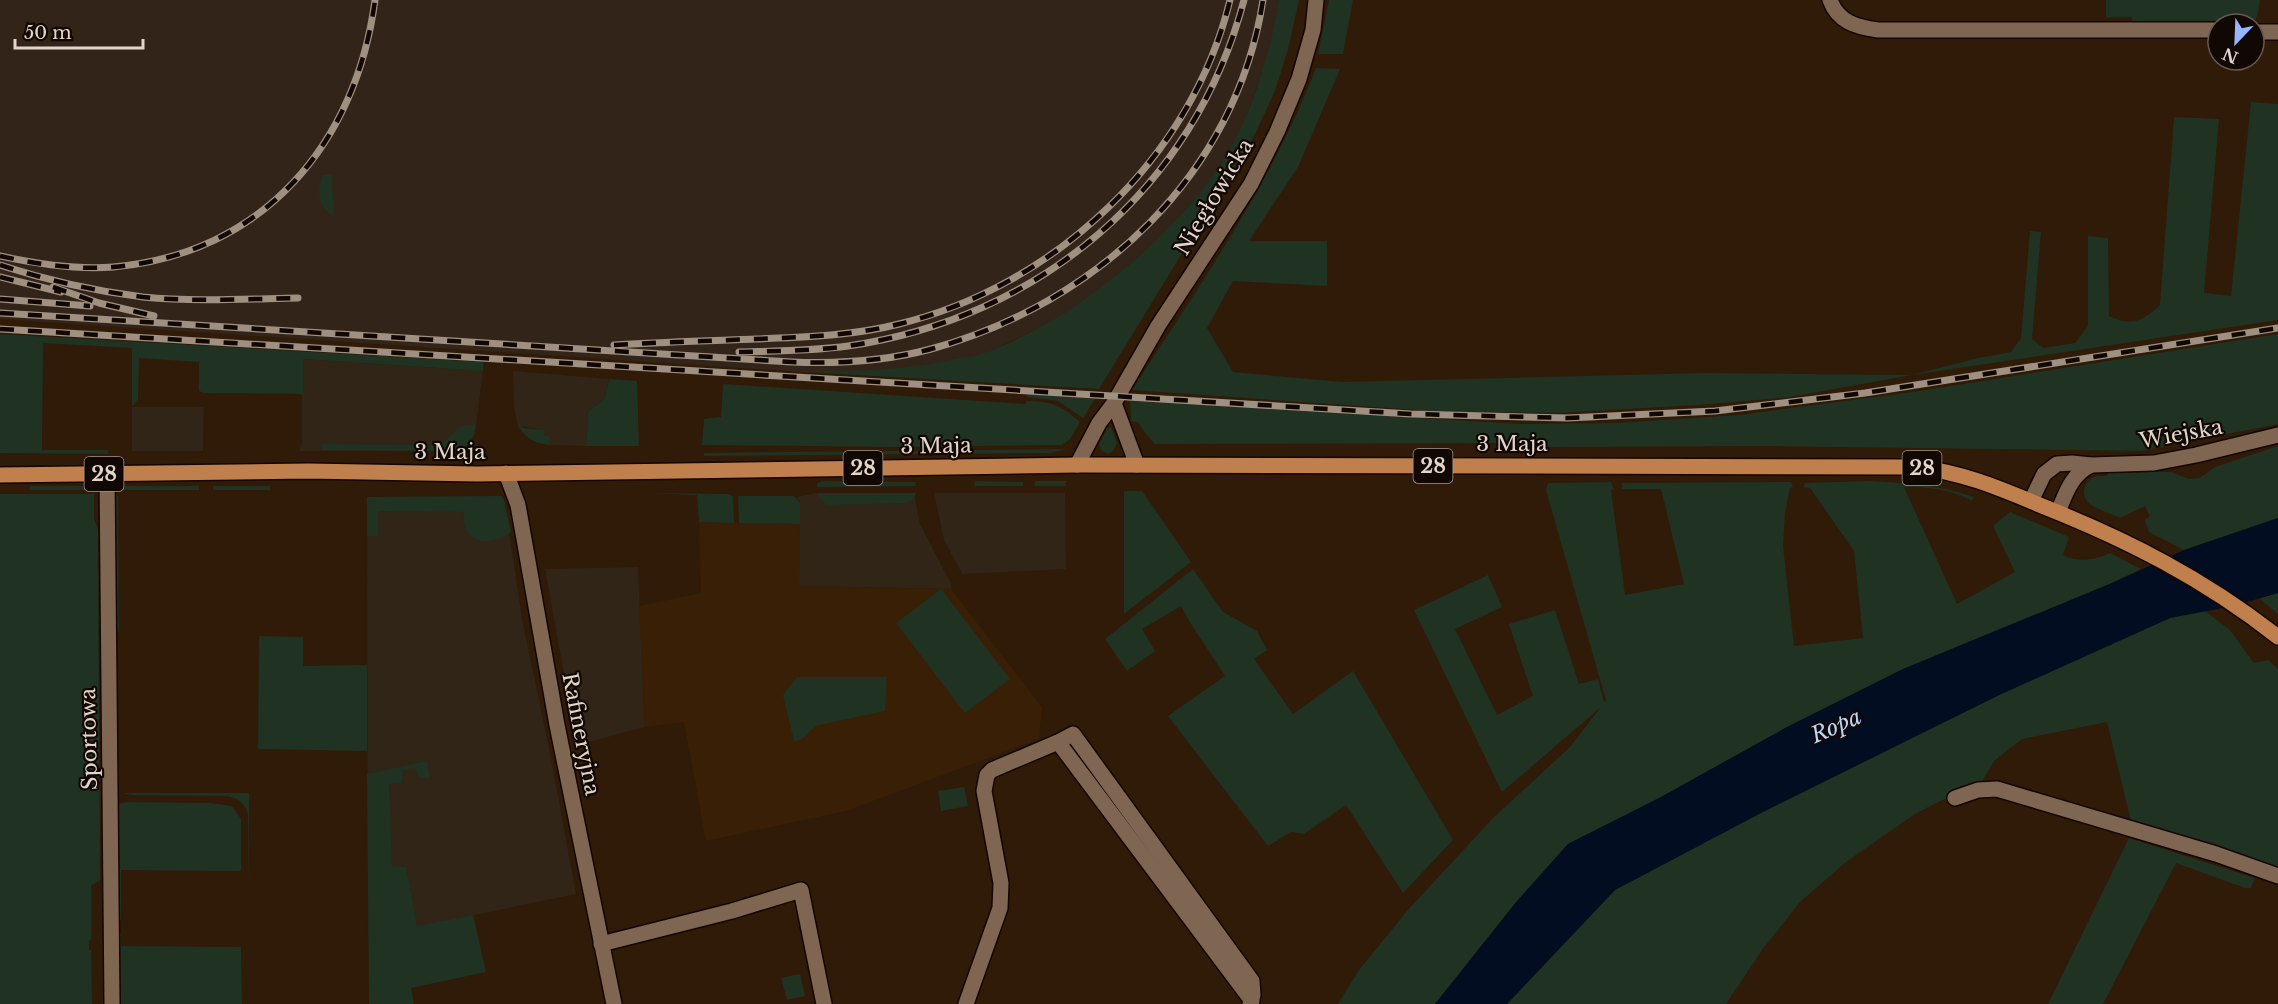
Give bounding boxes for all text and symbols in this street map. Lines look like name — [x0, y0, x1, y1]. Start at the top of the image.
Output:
scale bar — [15, 12, 142, 50]
north arrow — [2206, 12, 2266, 72]
text: 50 m — [24, 22, 72, 44]
text: N — [2219, 44, 2241, 68]
street label: Niegłowicka — [1169, 134, 1259, 260]
street label: Wiejska — [2136, 414, 2225, 454]
street label: 3 Maja — [1476, 431, 1548, 457]
street label: 3 Maja — [900, 432, 972, 460]
street label: 3 Maja — [414, 439, 486, 465]
road number: 28 — [1414, 449, 1452, 483]
road number: 28 — [844, 451, 882, 485]
road number: 28 — [1902, 451, 1942, 485]
road number: 28 — [84, 457, 124, 491]
street label: Rafineryjna — [556, 671, 606, 798]
street label: Sportowa — [75, 687, 103, 790]
water label: Ropa — [1806, 703, 1866, 749]

